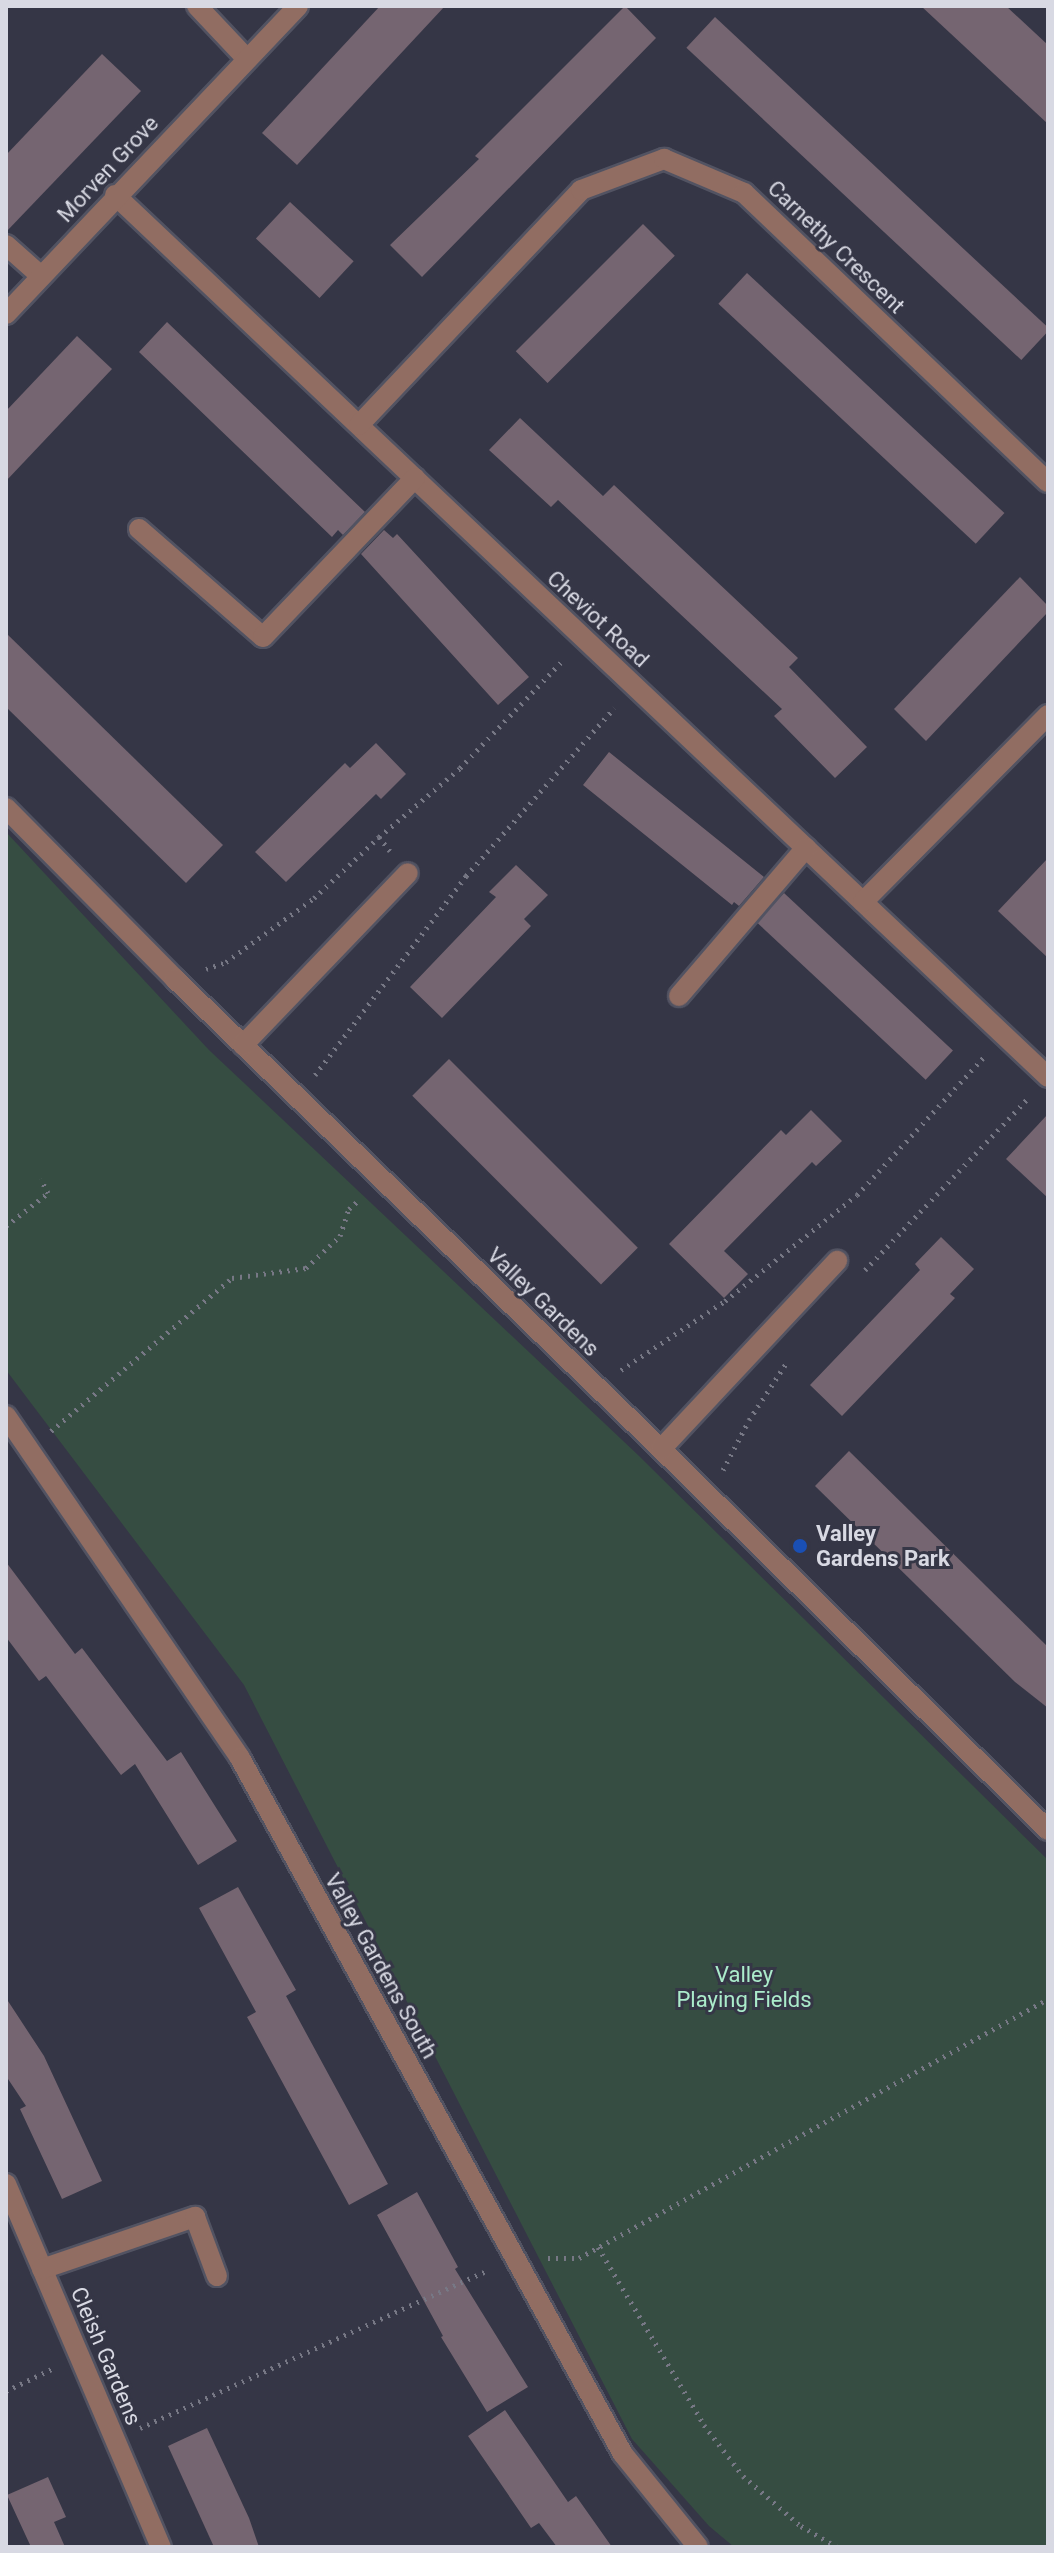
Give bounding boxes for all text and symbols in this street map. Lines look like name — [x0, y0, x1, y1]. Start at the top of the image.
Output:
street label: Morven Grove — [52, 110, 164, 228]
street label: Carnethy Crescent — [762, 175, 910, 319]
street label: Cheviot Road — [542, 565, 654, 673]
street label: Valley Gardens — [482, 1242, 604, 1362]
place label: Valley Gardens Park — [816, 1520, 950, 1572]
marker: Valley Gardens Park — [791, 1537, 809, 1555]
street label: Valley Gardens South — [319, 1869, 443, 2063]
park label: Valley Playing Fields — [676, 1961, 812, 2012]
street label: Cleish Gardens — [65, 2283, 147, 2429]

